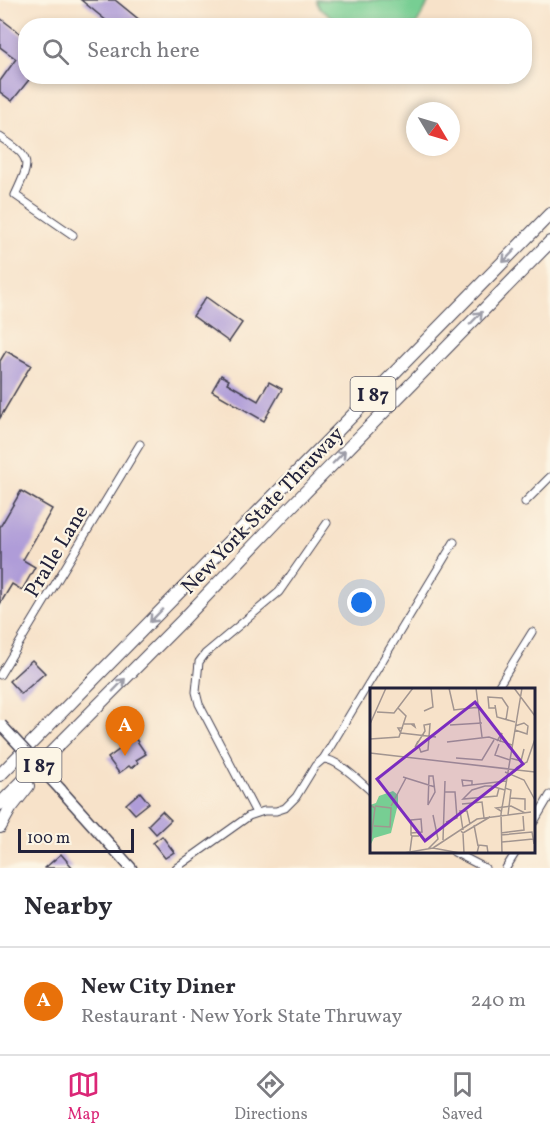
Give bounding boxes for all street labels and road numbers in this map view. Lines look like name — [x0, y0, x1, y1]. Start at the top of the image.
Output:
road number: I 87 — [350, 377, 395, 411]
street label: New York State Thruway — [175, 420, 351, 601]
street label: Pralle Lane — [18, 500, 96, 603]
road number: I 87 — [16, 748, 62, 782]

